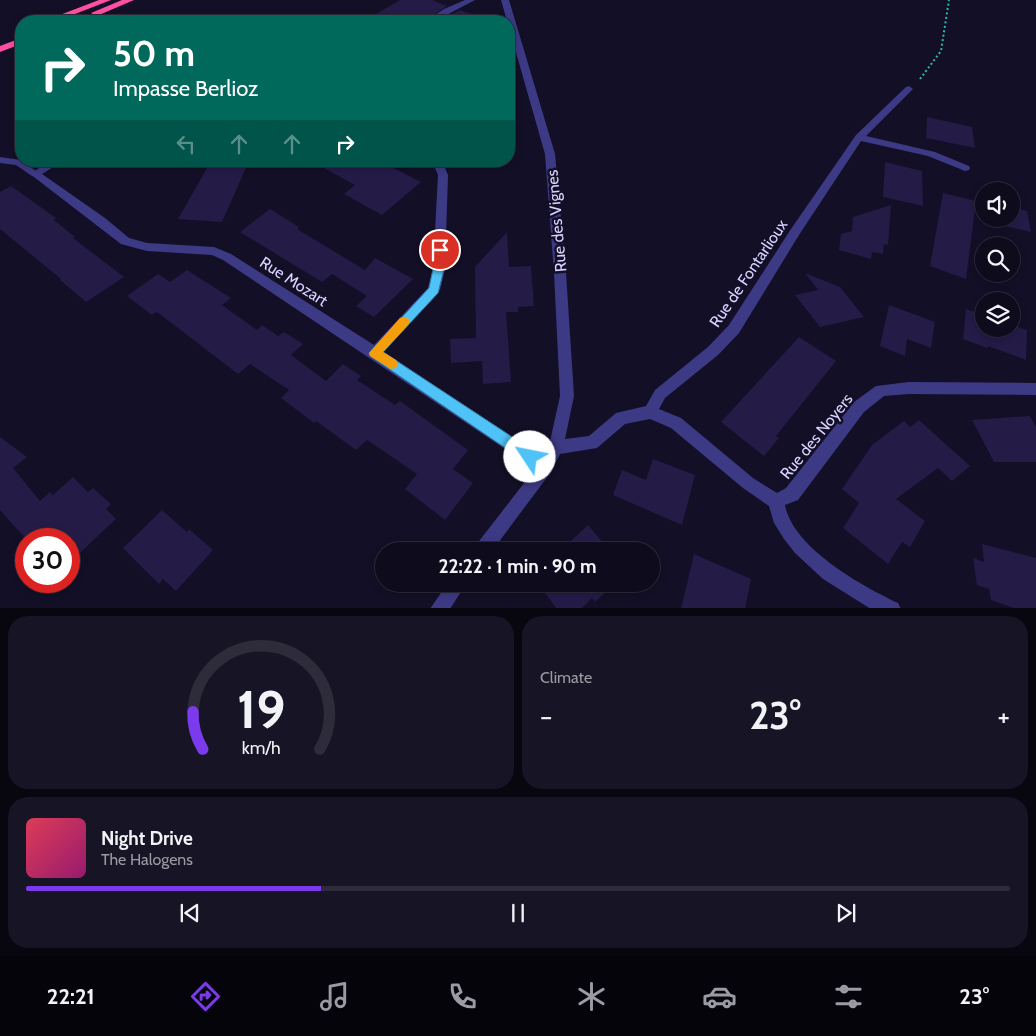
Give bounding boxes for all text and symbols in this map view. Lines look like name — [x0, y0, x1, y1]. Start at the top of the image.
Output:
text: 50 m — [113, 32, 195, 75]
icon: right — [30, 35, 95, 100]
text: Impasse Berlioz — [113, 75, 258, 102]
icon: left — [172, 130, 200, 158]
icon: ahead — [225, 130, 253, 158]
icon: ahead — [278, 130, 306, 158]
icon: right — [331, 130, 359, 158]
street label: Rue des Vignes — [543, 169, 570, 273]
map controls — [975, 182, 1020, 337]
button: sound — [975, 182, 1020, 227]
street label: Rue de Fontarlioux — [705, 216, 792, 331]
pin — [419, 229, 461, 271]
icon: arrive — [426, 236, 454, 264]
button: search — [975, 237, 1020, 282]
street label: Rue Mozart — [256, 253, 332, 311]
button: layers — [975, 292, 1020, 337]
street label: Rue des Noyers — [776, 389, 857, 483]
position arrow — [503, 430, 555, 482]
speed limit sign: 30 — [15, 528, 80, 593]
text: 22:22 · 1 min · 90 m — [438, 555, 597, 578]
text: Climate — [540, 668, 592, 687]
text: 19 — [237, 678, 285, 741]
text: 23° — [749, 692, 801, 739]
text: − — [540, 699, 552, 733]
text: + — [998, 699, 1010, 733]
text: km/h — [241, 737, 281, 758]
text: Night Drive — [101, 827, 193, 850]
text: The Halogens — [101, 850, 193, 869]
icon: previous — [176, 899, 204, 927]
icon: pause — [504, 899, 532, 927]
icon: next — [832, 899, 860, 927]
icon: directions — [188, 979, 223, 1014]
icon: music — [317, 979, 352, 1014]
icon: phone — [445, 979, 480, 1014]
icon: climate — [574, 979, 609, 1014]
icon: car — [702, 979, 737, 1014]
icon: filters — [831, 979, 866, 1014]
text: 22:21 — [47, 983, 95, 1010]
text: 23° — [959, 983, 989, 1010]

